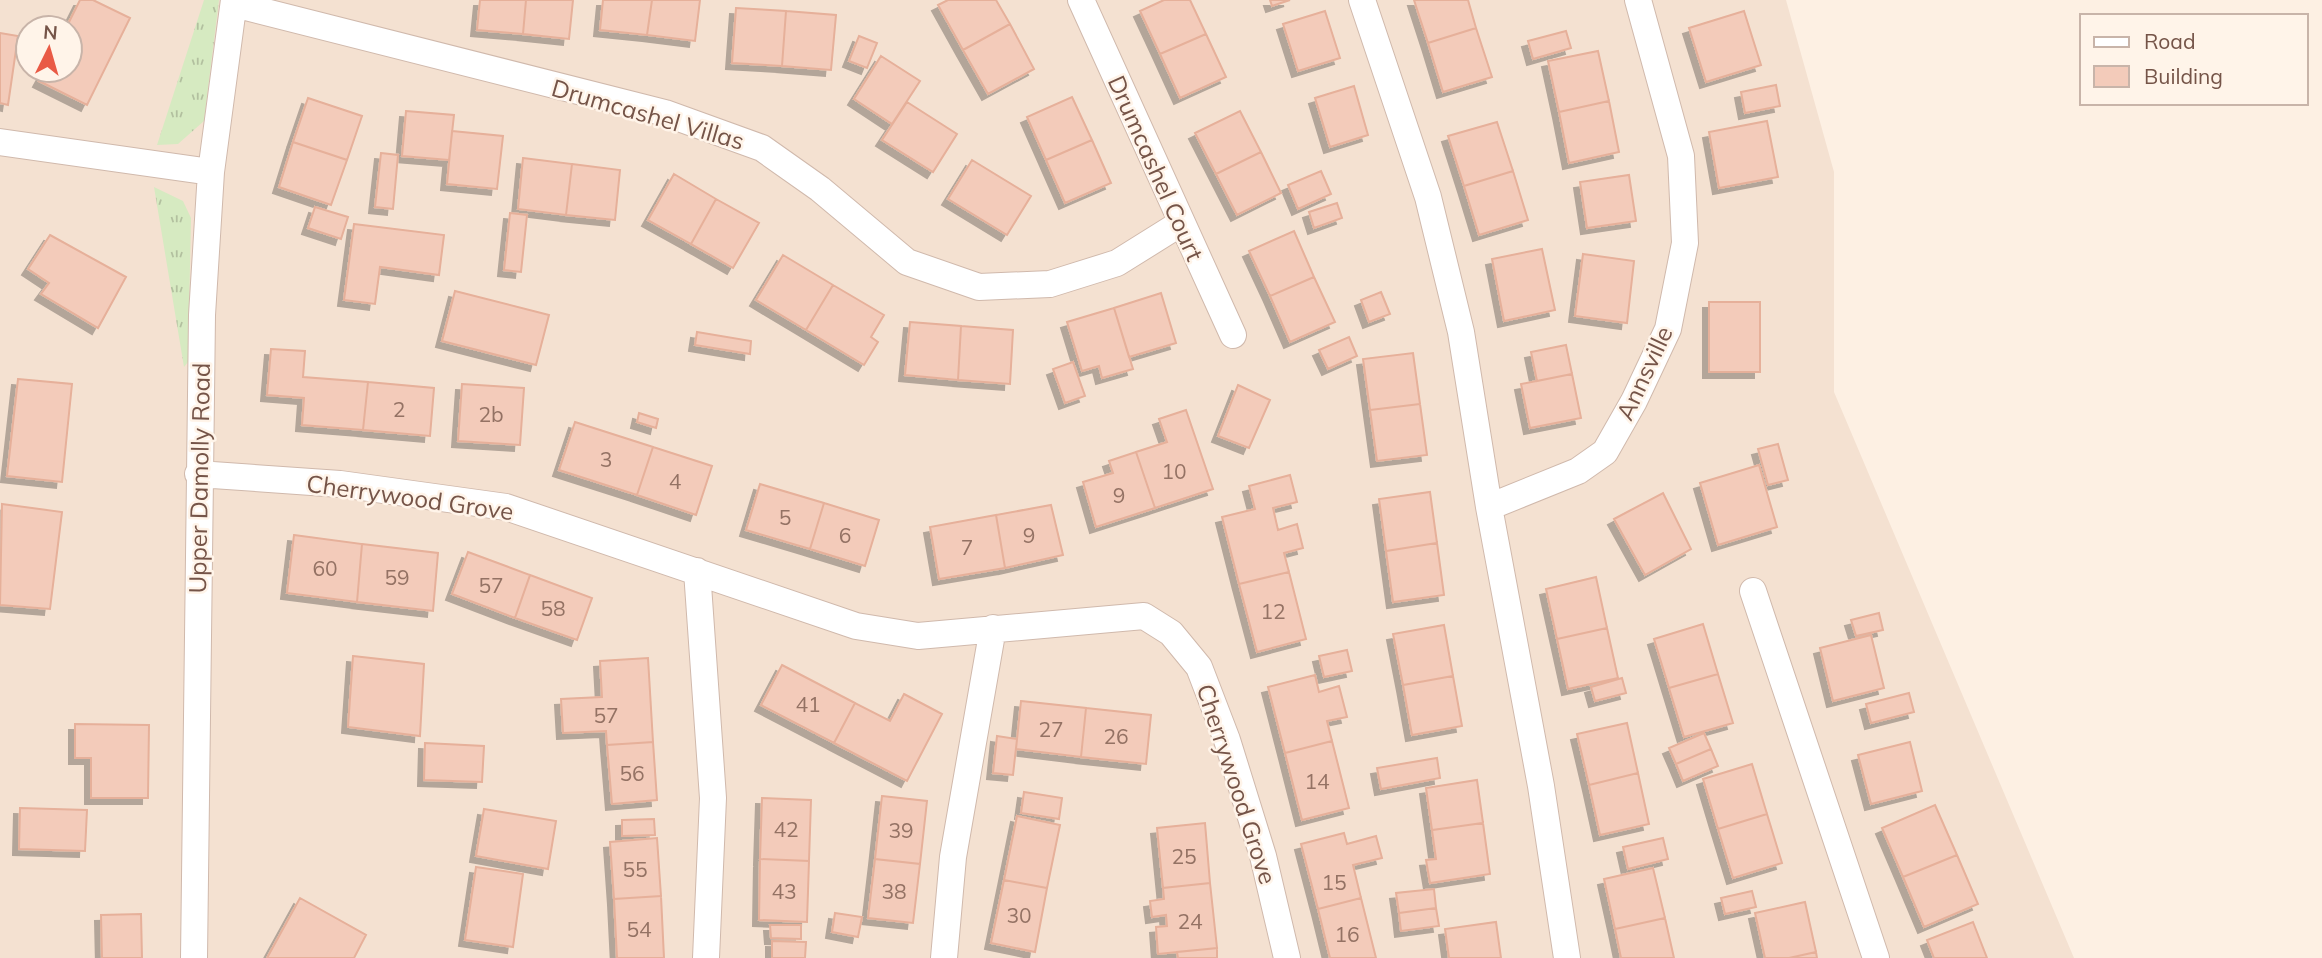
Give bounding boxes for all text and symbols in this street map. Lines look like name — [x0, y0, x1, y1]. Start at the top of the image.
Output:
north arrow — [14, 14, 84, 84]
legend — [2080, 14, 2308, 105]
text: N — [42, 19, 59, 45]
text: Road — [2144, 28, 2195, 54]
text: Building — [2144, 63, 2223, 89]
street label: Drumcashel Court — [1102, 71, 1210, 265]
street label: Drumcashel Villas — [548, 72, 748, 156]
street label: Annsville — [1609, 321, 1679, 425]
street label: Upper Damolly Road — [182, 362, 216, 594]
house number: 2 — [393, 396, 405, 422]
house number: 2b — [478, 401, 504, 427]
house number: 3 — [600, 446, 612, 472]
house number: 10 — [1161, 458, 1187, 484]
street label: Cherrywood Grove — [305, 468, 515, 526]
house number: 4 — [669, 468, 682, 494]
house number: 9 — [1113, 482, 1125, 508]
house number: 5 — [779, 504, 791, 530]
house number: 6 — [839, 522, 851, 548]
house number: 9 — [1023, 522, 1035, 548]
house number: 7 — [961, 534, 973, 560]
house number: 60 — [312, 555, 338, 581]
house number: 59 — [384, 564, 410, 590]
house number: 57 — [478, 572, 504, 598]
house number: 58 — [540, 595, 566, 621]
house number: 12 — [1260, 598, 1286, 624]
street label: Cherrywood Grove — [1190, 680, 1284, 888]
house number: 41 — [795, 691, 821, 717]
house number: 57 — [593, 702, 619, 728]
house number: 27 — [1038, 716, 1064, 742]
house number: 26 — [1103, 723, 1129, 749]
house number: 56 — [619, 760, 645, 786]
house number: 14 — [1304, 768, 1330, 794]
house number: 42 — [773, 816, 799, 842]
house number: 39 — [888, 817, 914, 843]
house number: 25 — [1171, 843, 1197, 869]
house number: 55 — [622, 856, 648, 882]
house number: 15 — [1321, 869, 1347, 895]
house number: 43 — [771, 878, 797, 904]
house number: 38 — [881, 878, 907, 904]
house number: 30 — [1006, 902, 1032, 928]
house number: 24 — [1177, 908, 1203, 934]
house number: 54 — [626, 916, 652, 942]
house number: 16 — [1334, 921, 1360, 947]

